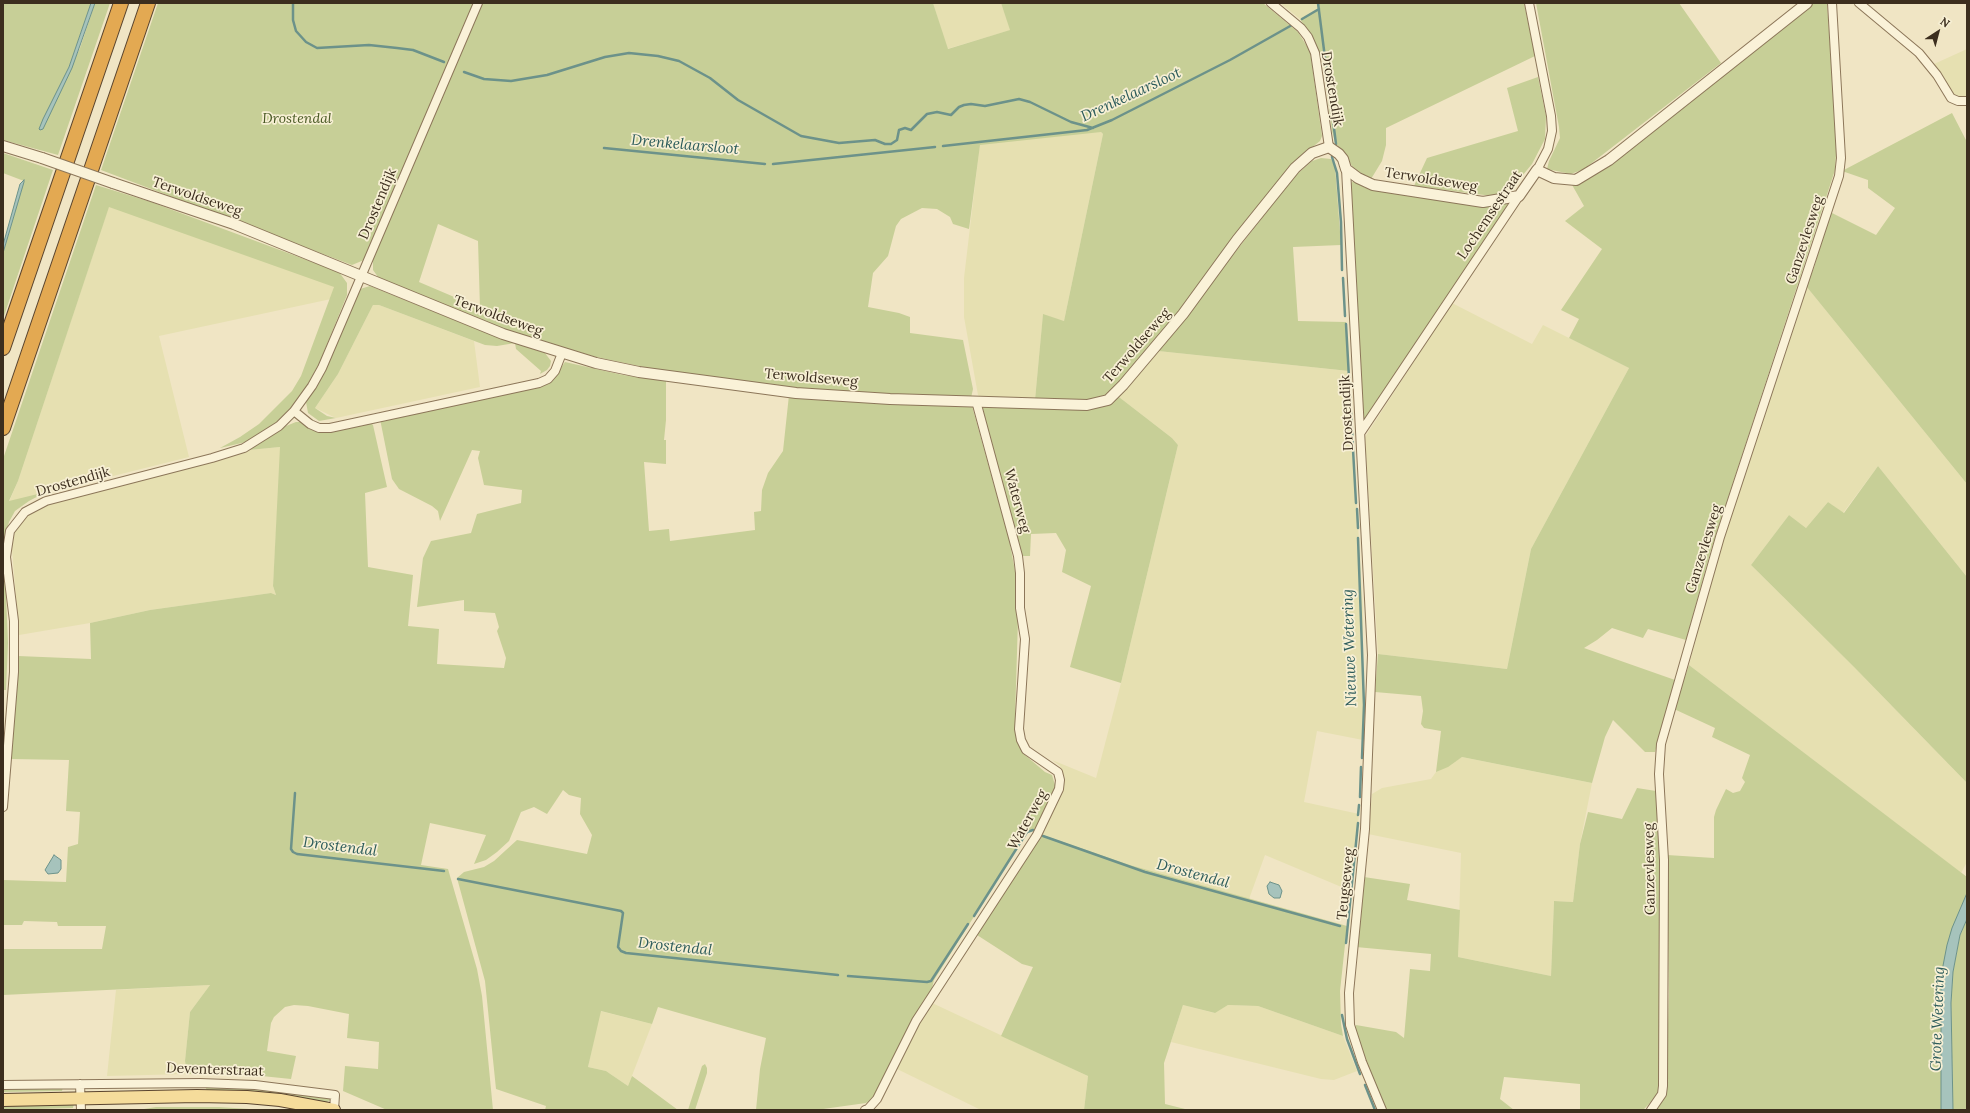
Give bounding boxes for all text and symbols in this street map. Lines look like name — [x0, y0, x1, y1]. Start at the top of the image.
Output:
north arrow — [1918, 12, 1958, 52]
text: N — [1937, 14, 1953, 30]
street label: Drostendijk — [1317, 50, 1347, 128]
water label: Drenkelaarsloot — [1078, 64, 1184, 126]
park label: Drostendal — [262, 111, 332, 127]
water label: Drenkelaarsloot — [630, 131, 740, 159]
street label: Terwoldseweg — [1383, 164, 1479, 196]
street label: Drostendijk — [355, 166, 401, 242]
street label: Lochemsestraat — [1454, 167, 1526, 263]
street label: Terwoldseweg — [150, 174, 244, 220]
street label: Ganzevlesweg — [1783, 194, 1827, 286]
street label: Terwoldseweg — [451, 292, 545, 340]
street label: Terwoldseweg — [1100, 305, 1174, 387]
street label: Terwoldseweg — [764, 366, 858, 390]
street label: Drostendijk — [1337, 375, 1357, 451]
street label: Drostendijk — [34, 463, 112, 501]
street label: Waterweg — [1000, 467, 1034, 535]
street label: Ganzevlesweg — [1682, 502, 1726, 596]
water label: Nieuwe Wetering — [1339, 589, 1361, 707]
street label: Waterweg — [1005, 787, 1051, 853]
street label: Ganzevlesweg — [1641, 823, 1659, 915]
water label: Drostendal — [302, 834, 378, 860]
street label: Teugseweg — [1334, 847, 1358, 921]
water label: Drostendal — [1155, 856, 1231, 892]
water label: Drostendal — [637, 934, 713, 960]
water label: Grote Wetering — [1927, 966, 1949, 1072]
street label: Deventerstraat — [166, 1060, 264, 1080]

